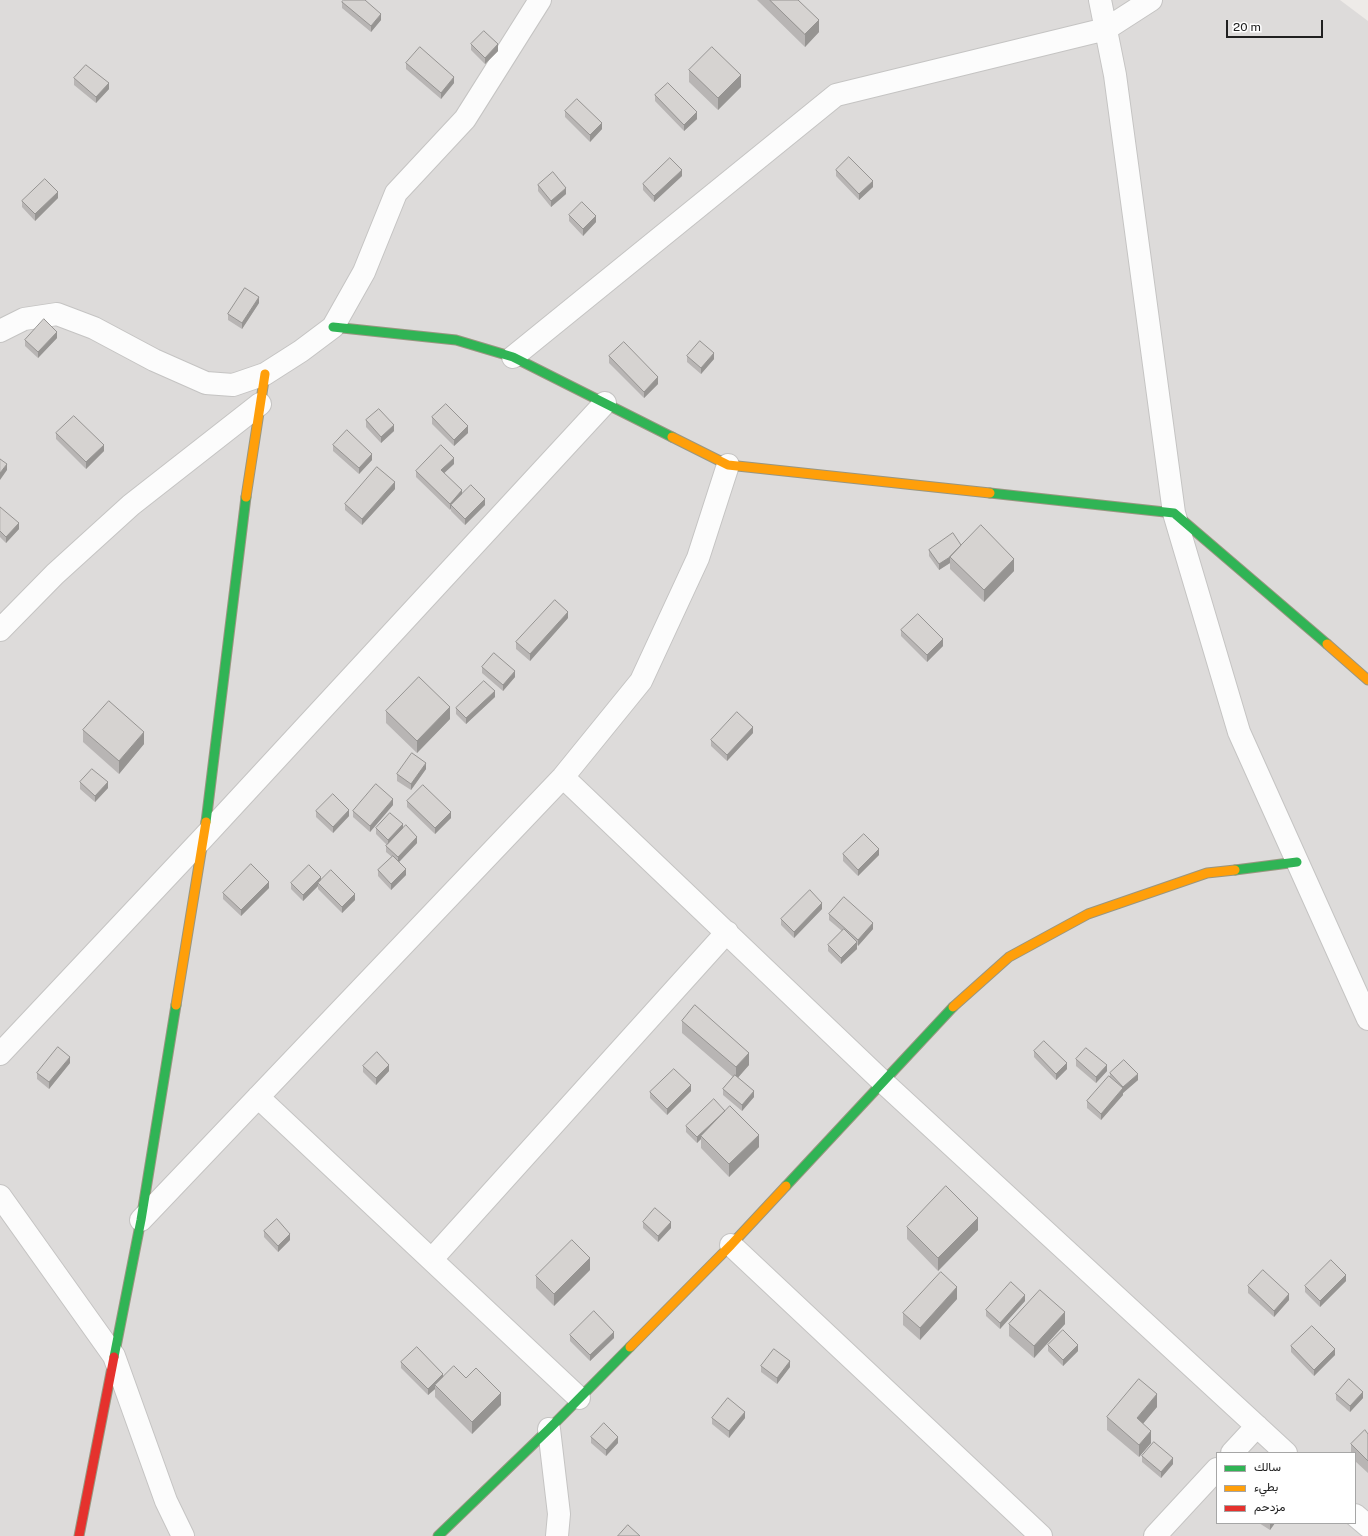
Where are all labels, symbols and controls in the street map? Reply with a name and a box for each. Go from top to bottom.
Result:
scale bar [1228,12,1325,38]
text: 20 m [1233,20,1261,34]
legend [1216,1452,1356,1524]
text: سالك [1254,1460,1281,1474]
text: بطيء [1254,1480,1278,1494]
text: مزدحم [1254,1500,1285,1514]

